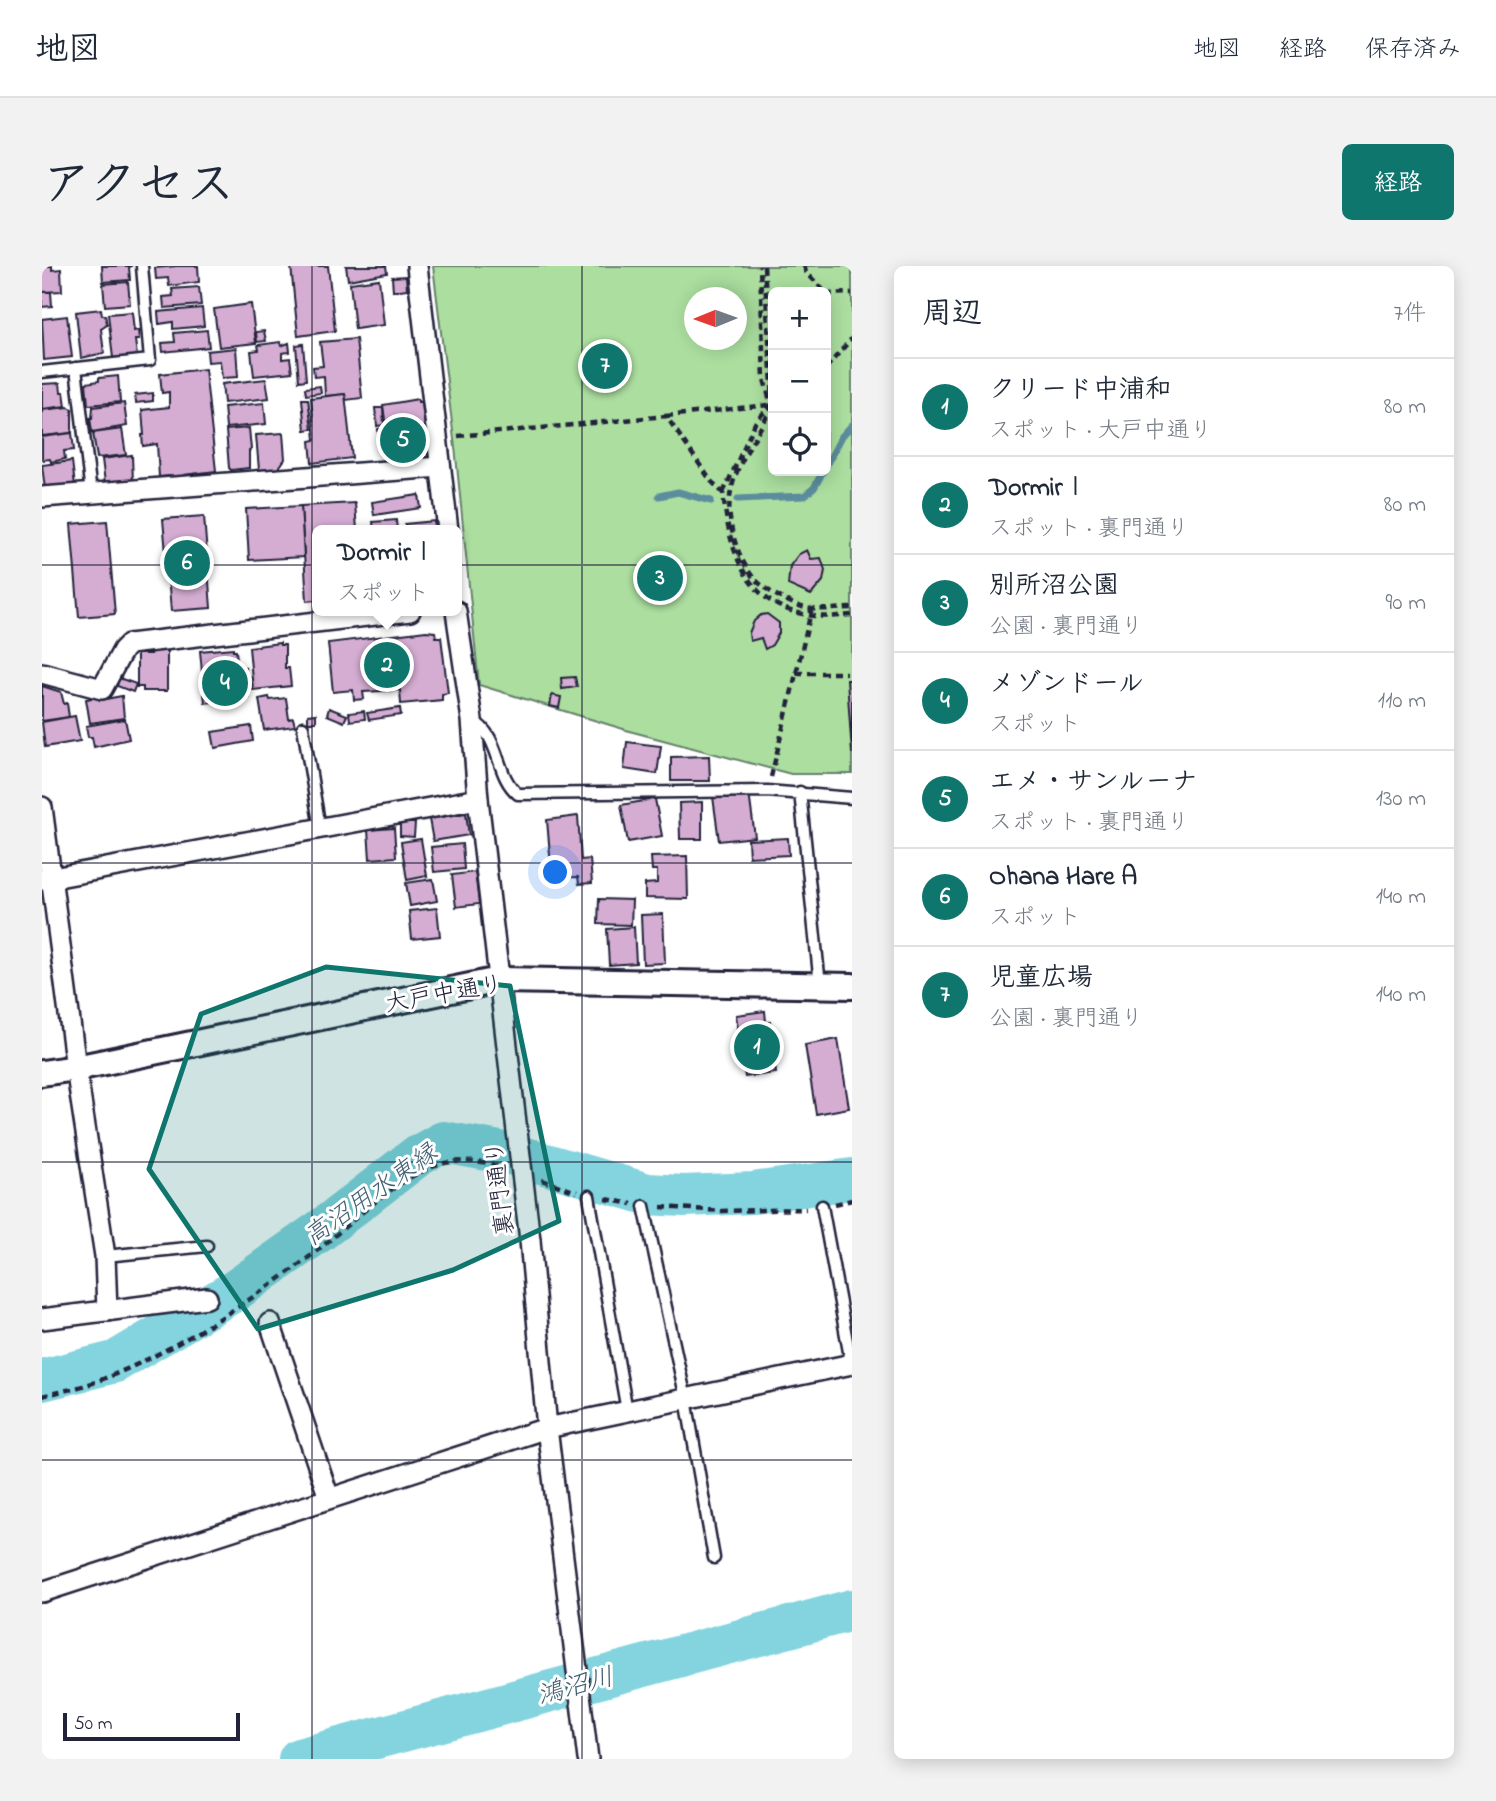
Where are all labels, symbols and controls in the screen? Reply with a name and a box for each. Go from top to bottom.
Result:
text: 地図 [35,27,101,75]
text: 地図 [1193,33,1241,68]
text: 経路 [1279,33,1327,68]
text: 保存済み [1365,33,1461,68]
button: 経路 [1342,144,1454,220]
text: アクセス [42,151,235,223]
north arrow [684,287,747,350]
map controls [768,287,831,476]
button: + [768,287,831,350]
text: 周辺 [922,293,982,337]
text: 7件 [1394,298,1426,331]
pin: 7 [582,340,628,392]
button: − [768,350,831,413]
text: クリード中浦和 [989,372,1171,410]
text: 1 [941,391,949,424]
text: 80 m [1384,391,1426,424]
button: locate [768,413,831,476]
pin: 5 [380,414,426,466]
text: スポット · 大戸中通り [989,415,1212,448]
text: DormirⅠ [989,470,1089,508]
text: 2 [939,489,951,522]
text: 80 m [1384,489,1426,522]
text: スポット · 裏門通り [989,513,1189,546]
popup [312,525,462,616]
text: DormirⅠ [337,535,437,573]
pin: 6 [164,537,210,589]
pin: 3 [637,552,683,604]
text: 別所沼公園 [989,568,1119,606]
text: スポット [337,578,429,611]
text: 3 [940,587,950,620]
text: 90 m [1386,587,1426,620]
text: 公園 · 裏門通り [989,611,1143,644]
pin: 2 [364,639,410,691]
pin: 4 [202,657,248,709]
text: メゾンドール [989,666,1144,704]
text: 4 [940,685,950,718]
text: 110 m [1378,685,1426,718]
text: スポット [989,709,1081,742]
text: エメ・サンルーナ [989,764,1198,802]
text: 5 [938,783,952,816]
text: 130 m [1376,783,1426,816]
text: スポット · 裏門通り [989,807,1189,840]
your location [538,855,572,889]
text: Ohana Hare A [989,859,1137,897]
text: 6 [940,881,950,914]
text: 140 m [1376,881,1426,914]
text: スポット [989,902,1081,935]
text: 児童広場 [989,960,1093,998]
street label: 大戸中通り [382,968,507,1023]
text: 7 [940,979,950,1012]
text: 140 m [1376,979,1426,1012]
text: 公園 · 裏門通り [989,1003,1143,1036]
pin: 1 [734,1021,780,1073]
water label: 高沼用水東縁 [297,1135,448,1257]
street label: 裏門通り [478,1138,525,1237]
water label: 鴻沼川 [533,1659,618,1716]
scale bar [63,1710,240,1742]
text: 50 m [74,1711,113,1738]

